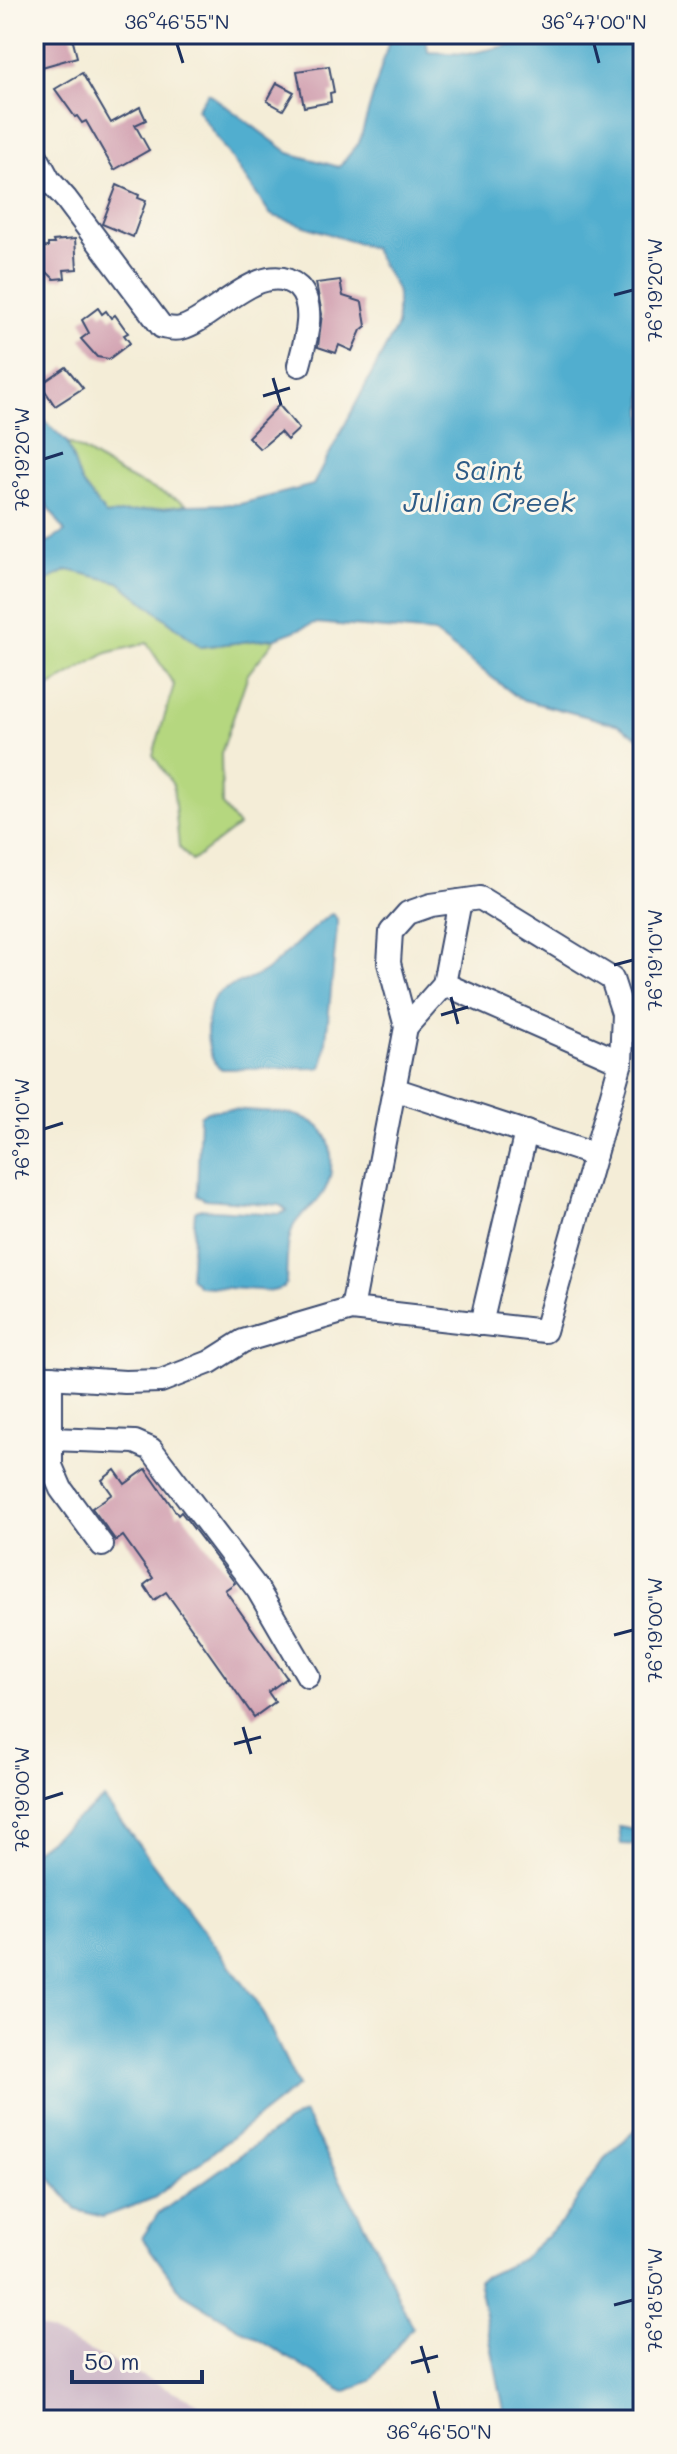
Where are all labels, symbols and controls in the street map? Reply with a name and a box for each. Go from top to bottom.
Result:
text: 36°46'55"N [125,8,229,34]
text: 36°47'00"N [541,8,647,34]
text: 76°19'20"W [641,238,667,342]
text: 76°19'20"W [8,407,34,511]
water label: Saint Julian Creek [403,451,576,519]
text: 76°19'10"W [641,909,667,1011]
text: 76°19'10"W [8,1078,34,1180]
text: 76°19'00"W [641,1577,667,1683]
text: 76°19'00"W [8,1746,34,1852]
text: 76°18'50"W [641,2248,667,2352]
scale bar [72,2334,202,2384]
text: 50 m [84,2345,140,2376]
text: 36°46'50"N [386,2418,492,2444]

